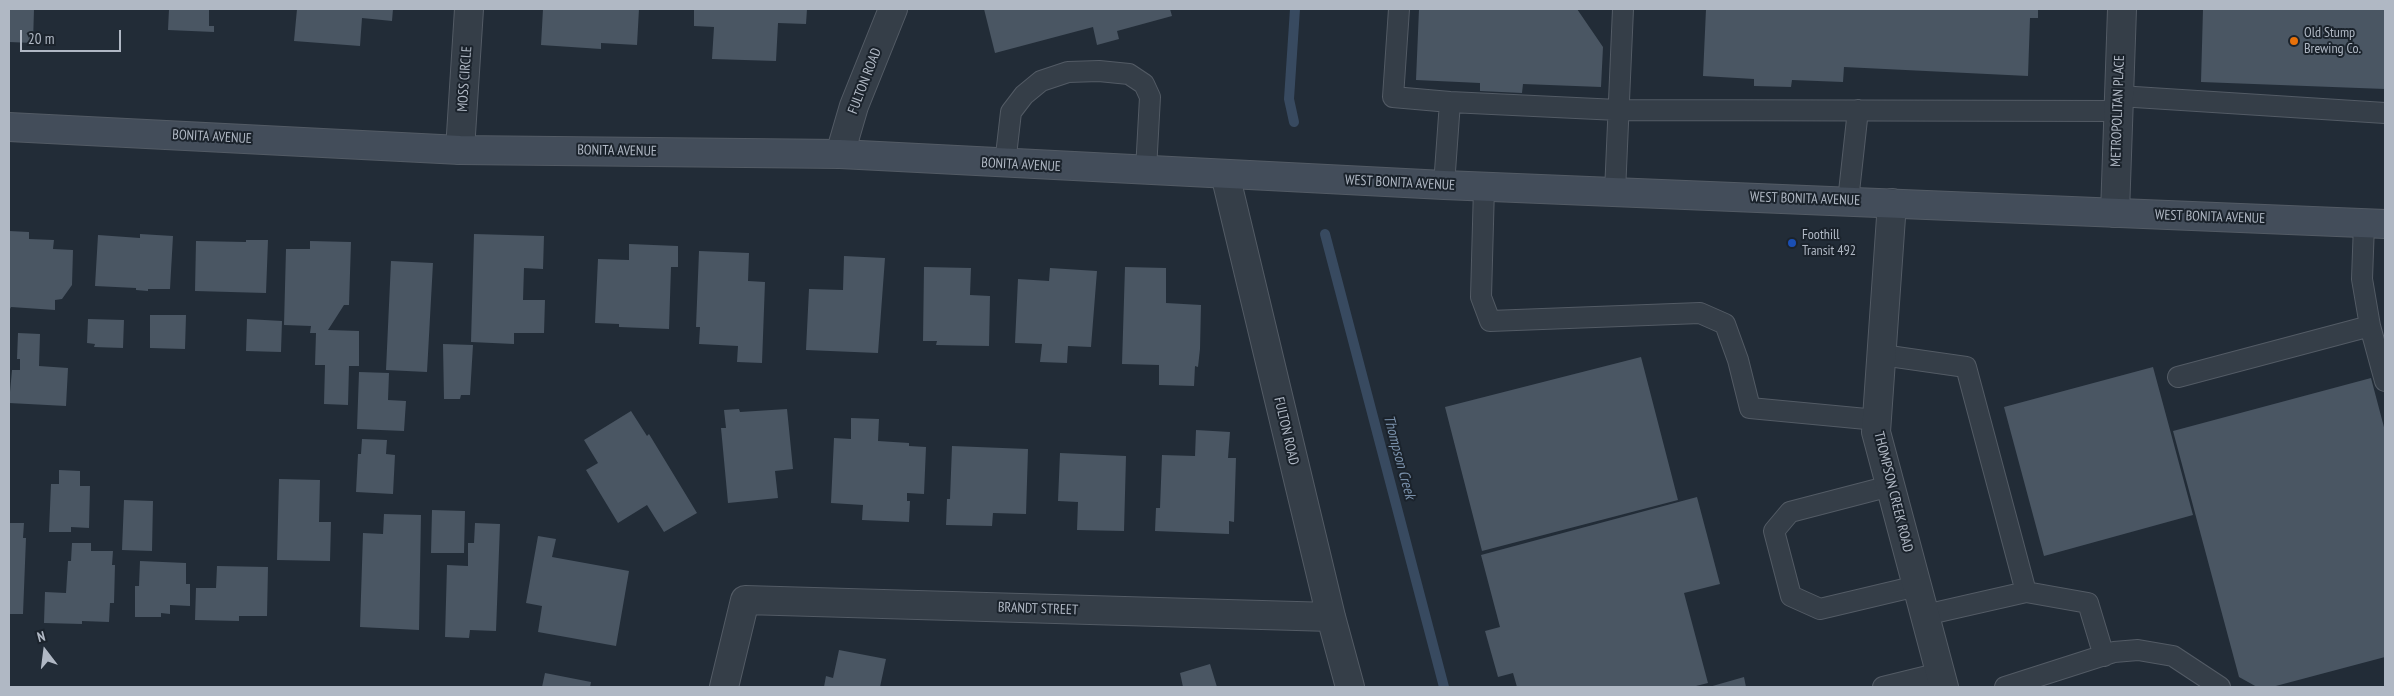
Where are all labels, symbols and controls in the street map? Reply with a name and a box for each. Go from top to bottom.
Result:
scale bar [22,20,124,52]
place label: Old Stump Brewing Co. [2304,25,2361,58]
text: 20 m [28,29,54,48]
marker: Old Stump Brewing Co. [2288,35,2300,47]
street label: MOSS CIRCLE [454,46,476,112]
street label: FULTON ROAD [845,46,885,116]
street label: METROPOLITAN PLACE [2108,55,2128,167]
street label: BONITA AVENUE [172,127,252,147]
street label: BONITA AVENUE [577,142,657,160]
street label: BONITA AVENUE [981,155,1061,175]
street label: WEST BONITA AVENUE [1345,172,1455,194]
street label: WEST BONITA AVENUE [1750,189,1860,209]
street label: WEST BONITA AVENUE [2155,207,2265,227]
place label: Foothill Transit 492 [1802,227,1856,260]
marker: Foothill Transit 492 [1786,237,1798,249]
street label: FULTON ROAD [1270,395,1302,467]
water label: Thompson Creek [1379,413,1419,501]
street label: THOMPSON CREEK ROAD [1870,430,1916,554]
street label: BRANDT STREET [998,599,1078,619]
north arrow [20,626,70,676]
text: N [35,627,47,646]

